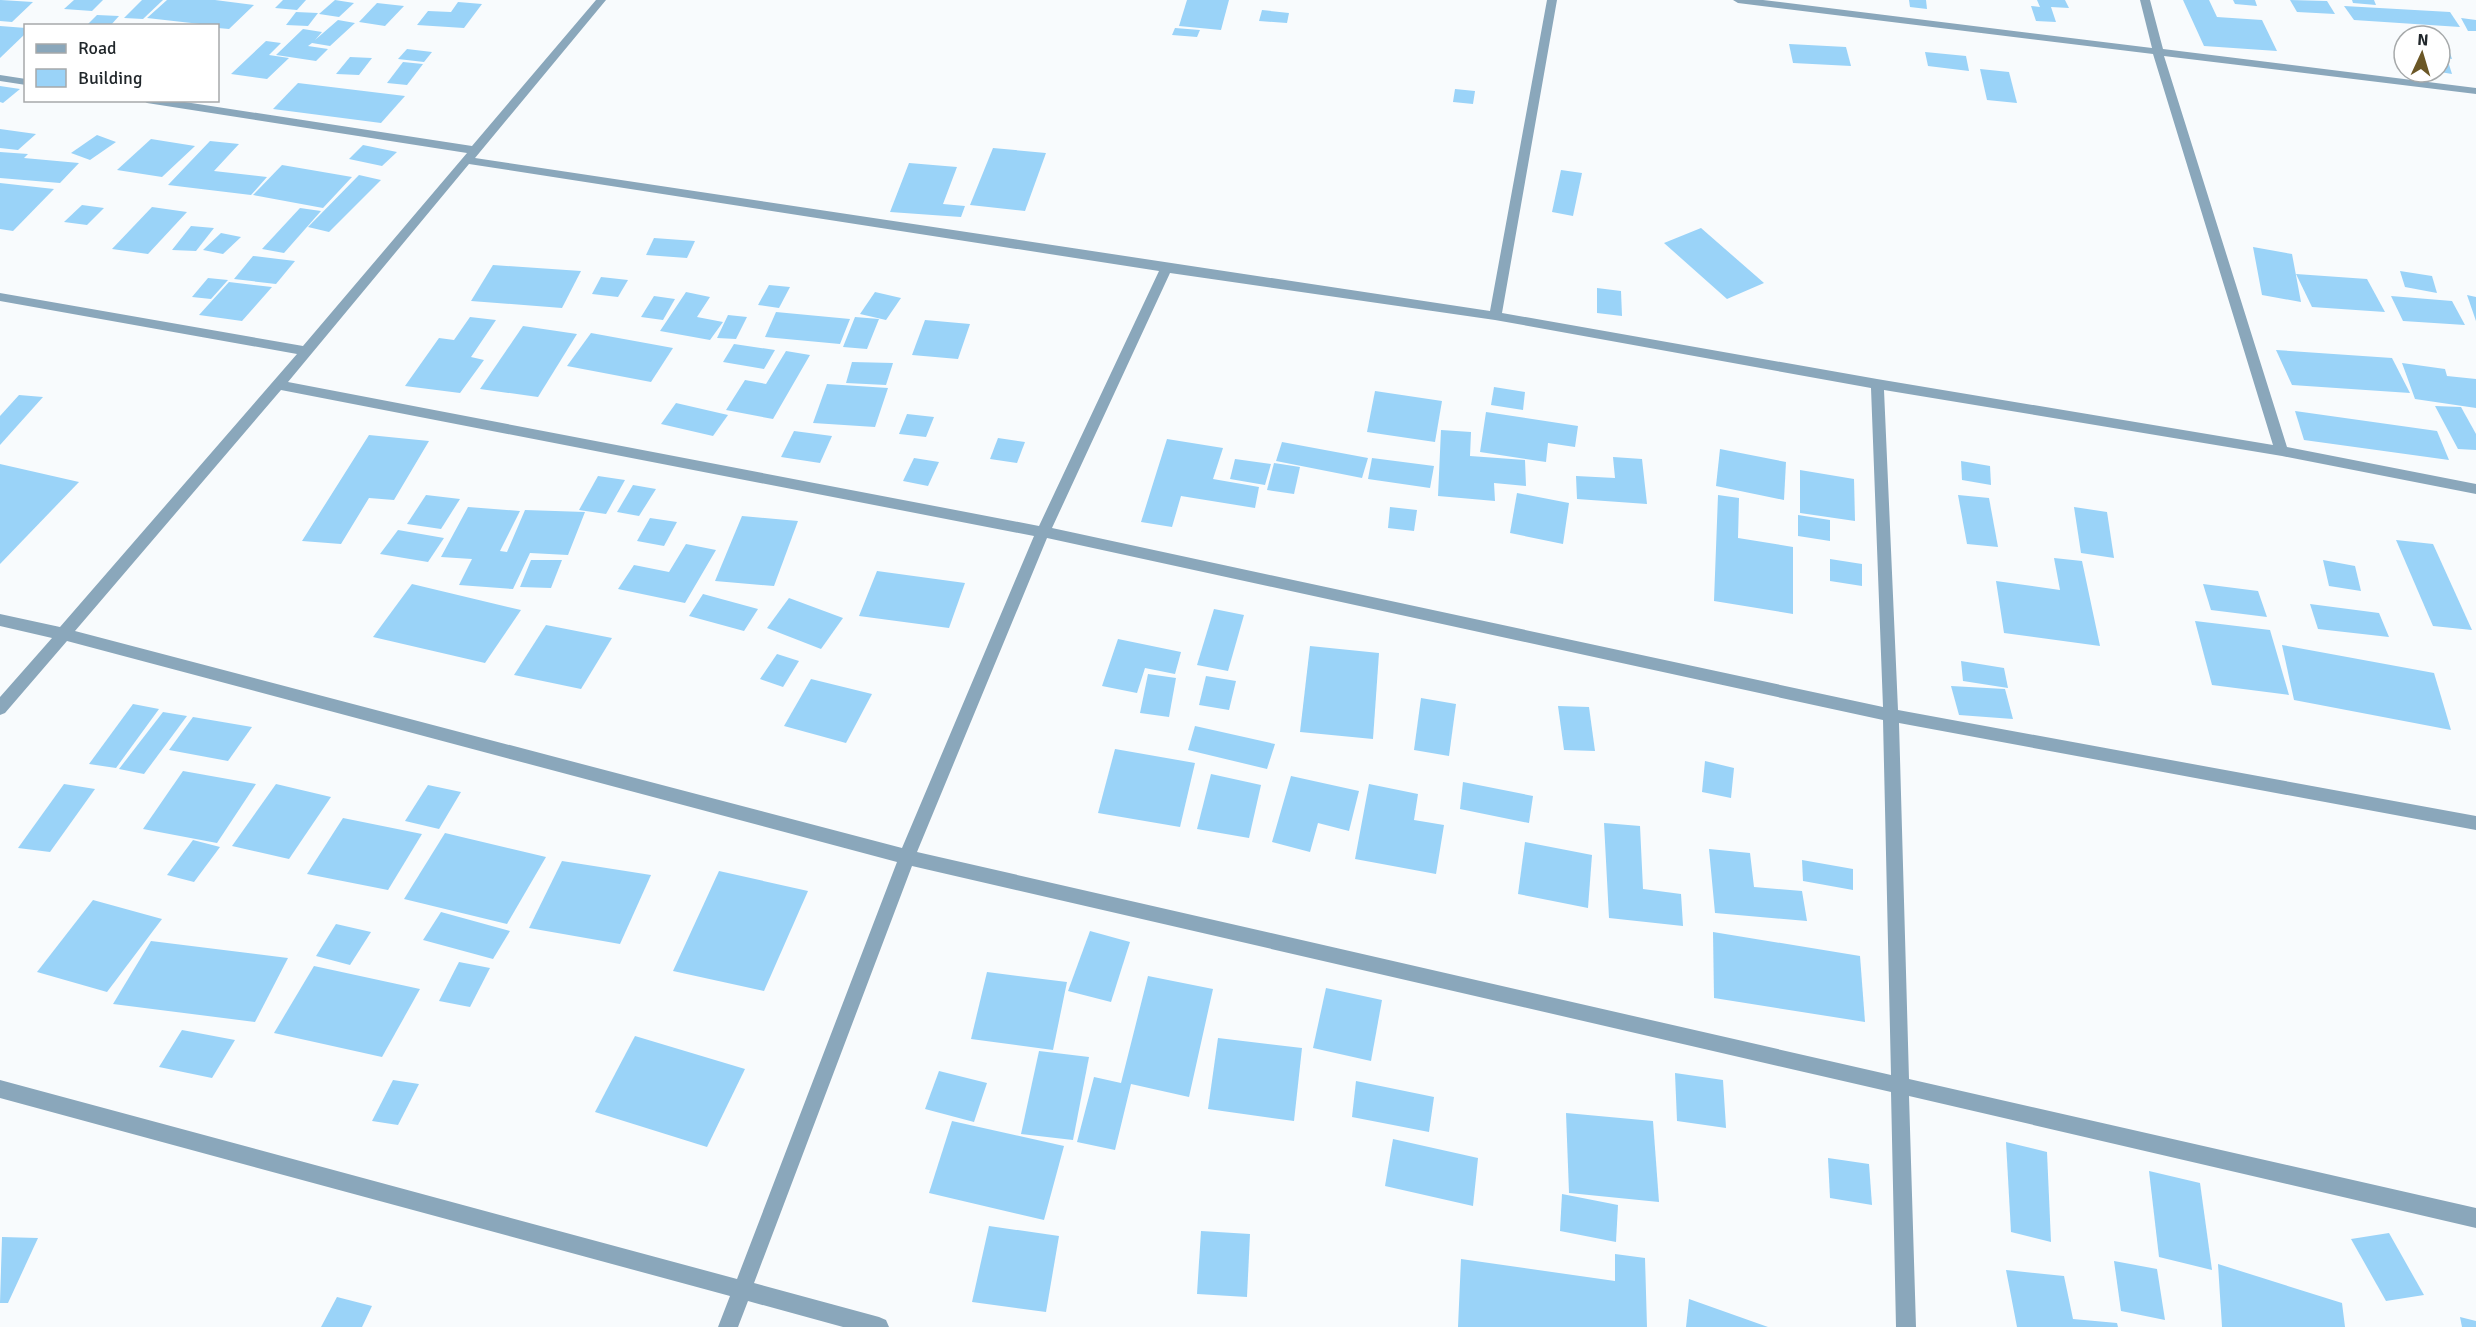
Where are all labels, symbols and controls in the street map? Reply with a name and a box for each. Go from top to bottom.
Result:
legend [24,24,219,102]
north arrow [2392,24,2452,84]
text: N [2417,30,2429,50]
text: Road [78,37,117,59]
text: Building [78,67,142,89]

